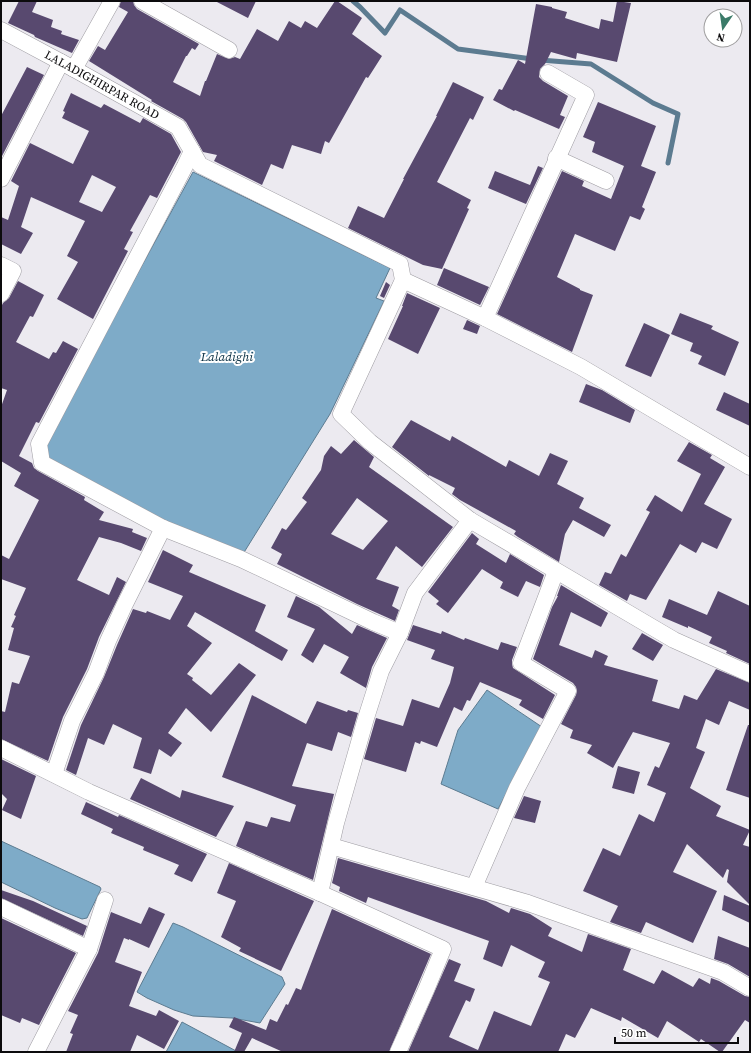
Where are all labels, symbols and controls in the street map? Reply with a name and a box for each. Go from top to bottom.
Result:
north arrow [703,8,743,48]
text: N [715,29,726,45]
street label: LALADIGHIRPAR ROAD [42,47,162,123]
water label: Laladighi [200,348,253,365]
scale bar [615,1019,738,1045]
text: 50 m [621,1025,647,1041]

